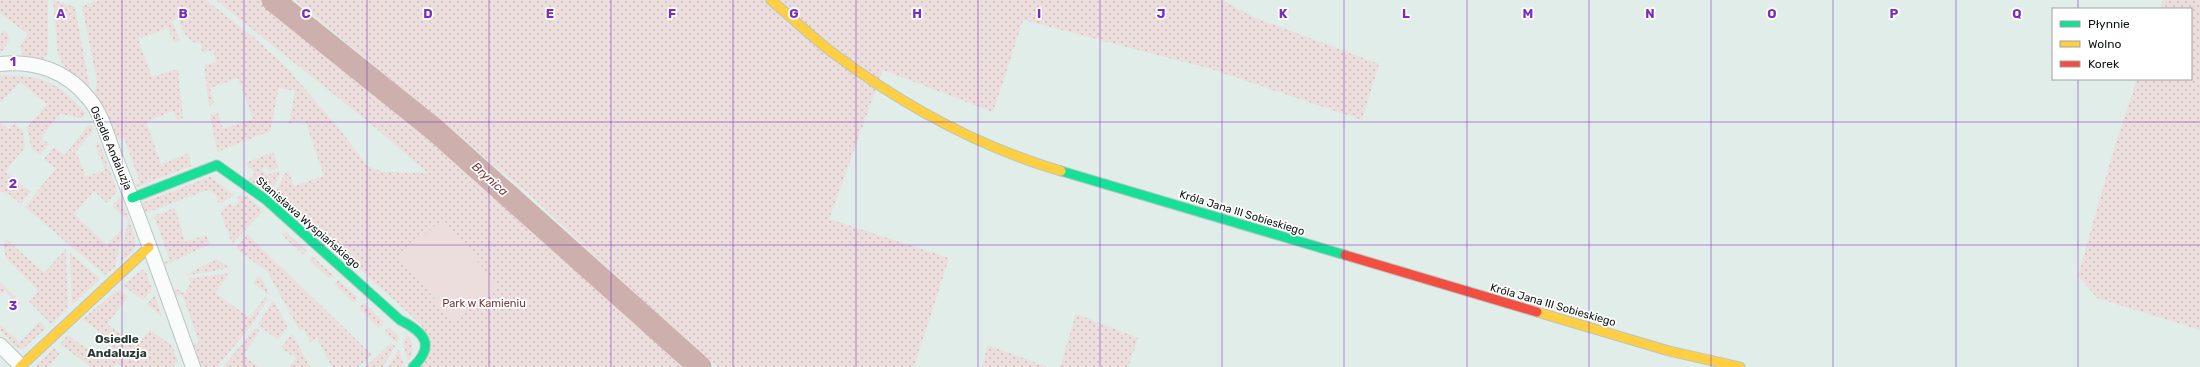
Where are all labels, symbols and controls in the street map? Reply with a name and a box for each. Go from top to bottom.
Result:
text: A [56,6,66,21]
text: B [178,6,188,21]
text: C [301,6,311,21]
text: D [423,6,433,21]
text: E [546,6,554,21]
text: F [668,6,676,21]
text: G [789,6,799,21]
text: H [912,6,922,21]
text: I [1037,6,1041,21]
text: J [1157,6,1165,21]
text: K [1279,6,1288,21]
text: L [1402,6,1410,21]
text: M [1523,6,1533,21]
text: N [1645,6,1655,21]
text: O [1767,6,1777,21]
text: P [1890,6,1899,21]
text: Q [2012,6,2022,21]
legend [2052,8,2192,80]
text: Płynnie [2088,17,2130,31]
text: Wolno [2088,37,2121,51]
text: 1 [10,54,16,69]
text: Korek [2088,57,2120,71]
street label: Osiedle Andaluzja [87,104,135,192]
water label: Brynica [469,159,511,199]
street label: Stanisława Wyspiańskiego [253,174,363,272]
text: 2 [9,176,17,191]
street label: Króla Jana III Sobieskiego [1178,188,1306,238]
street label: Króla Jana III Sobieskiego [1489,281,1617,329]
park label: Park w Kamieniu [442,297,526,310]
text: 3 [9,298,18,313]
district label: Osiedle Andaluzja [87,332,147,360]

